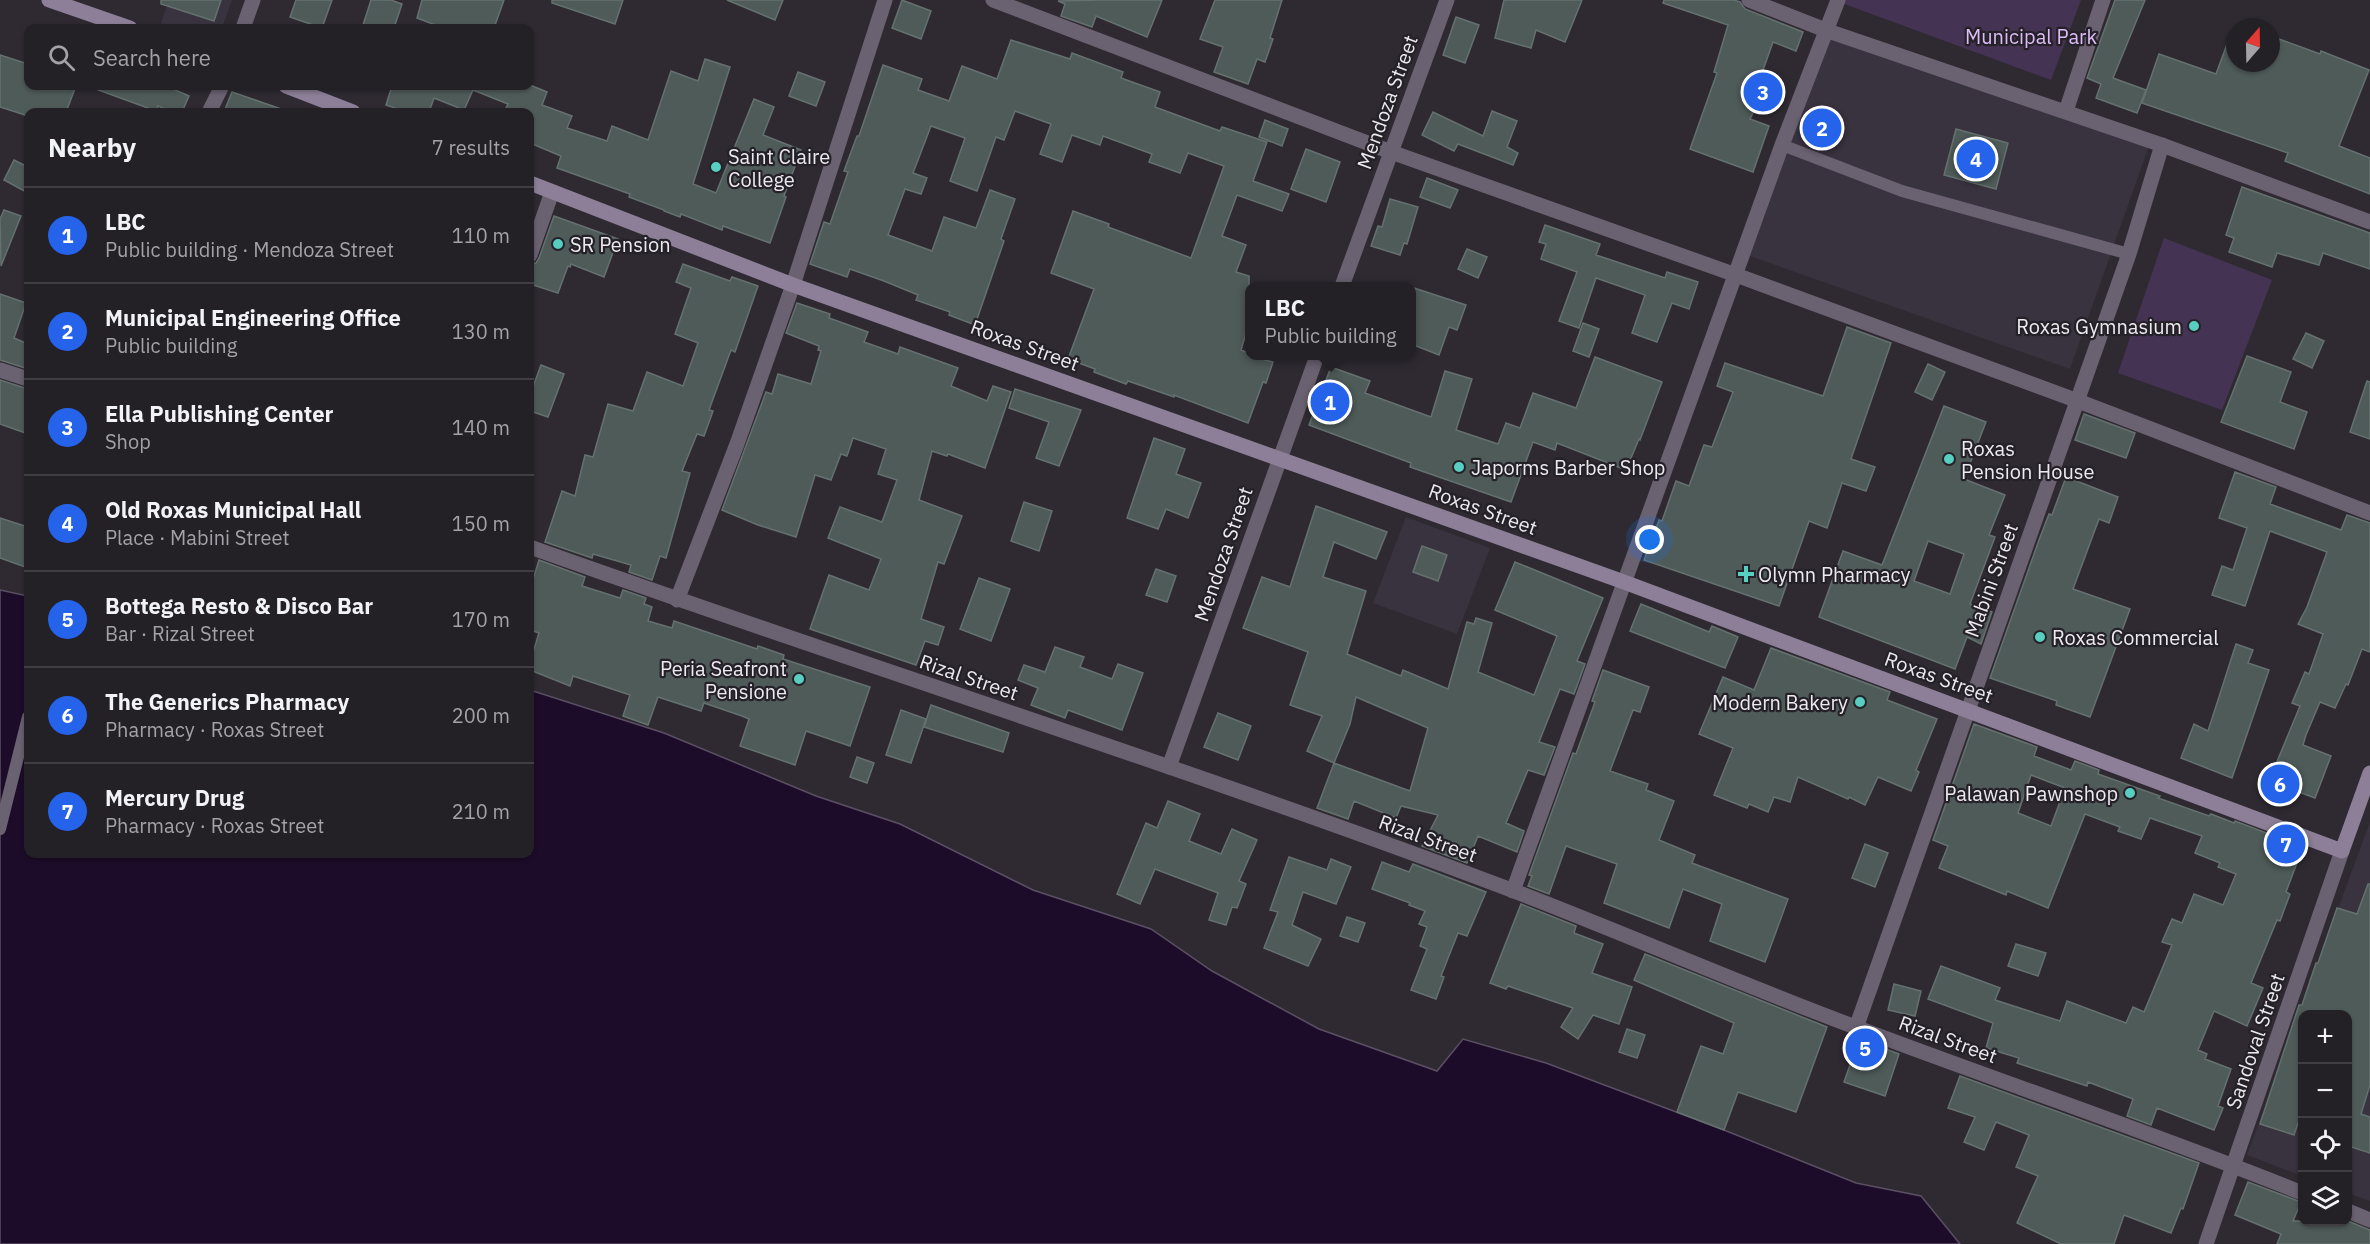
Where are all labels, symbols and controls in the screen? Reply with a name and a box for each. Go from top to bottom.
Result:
north arrow [2226,18,2280,72]
park label: Municipal Park [1965,23,2097,50]
search box [24,24,534,90]
street label: Mendoza Street [1350,31,1424,173]
icon: search [45,41,78,74]
text: Search here [93,43,211,72]
pin: 3 [1744,70,1782,115]
pin: 2 [1802,106,1842,150]
text: Nearby [48,130,136,164]
text: 7 results [432,134,510,161]
pin: 4 [1956,136,1996,182]
place label: Saint Claire College [728,143,830,193]
marker: Saint Claire College [709,160,723,174]
text: LBC [105,207,146,236]
text: 1 [62,222,74,249]
text: 110 m [452,222,510,249]
place label: SR Pension [570,231,671,258]
text: Public building · Mendoza Street [105,236,394,263]
marker: SR Pension [551,237,565,251]
popup [1245,282,1416,360]
text: LBC [1264,293,1305,322]
text: Municipal Engineering Office [105,303,401,332]
street label: Roxas Street [967,313,1083,377]
place label: Roxas Gymnasium [2016,313,2182,340]
text: 2 [62,318,74,345]
text: 130 m [452,318,510,345]
marker: Roxas Gymnasium [2187,319,2201,333]
text: Public building [1264,322,1397,349]
text: Public building [105,332,237,359]
pin: 1 [1310,380,1350,424]
text: Ella Publishing Center [105,399,333,428]
text: 3 [62,414,74,441]
text: 140 m [452,414,510,441]
text: Shop [105,428,151,455]
place label: Roxas Pension House [1961,435,2095,485]
marker: Roxas Pension House [1942,452,1956,466]
place label: Japorms Barber Shop [1471,454,1665,481]
marker: Japorms Barber Shop [1452,460,1466,474]
street label: Roxas Street [1425,477,1541,541]
street label: Mendoza Street [1187,483,1259,625]
text: Old Roxas Municipal Hall [105,495,361,524]
text: 4 [62,510,74,537]
text: 150 m [452,510,510,537]
street label: Mabini Street [1958,519,2024,641]
text: Place · Mabini Street [105,524,290,551]
your location [1635,525,1664,554]
place label: Olymn Pharmacy [1758,561,1911,588]
marker: Olymn Pharmacy [1739,567,1753,581]
text: Bottega Resto & Disco Bar [105,591,373,620]
text: 5 [62,606,74,633]
text: 170 m [452,606,510,633]
text: Bar · Rizal Street [105,620,255,647]
place label: Roxas Commercial [2052,624,2219,651]
marker: Roxas Commercial [2033,630,2047,644]
street label: Roxas Street [1881,645,1997,709]
street label: Rizal Street [916,648,1022,706]
place label: Peria Seafront Pensione [660,655,787,705]
marker: Peria Seafront Pensione [792,672,806,686]
text: The Generics Pharmacy [105,687,349,716]
place label: Modern Bakery [1712,689,1848,716]
marker: Modern Bakery [1853,695,1867,709]
text: 6 [62,702,74,729]
text: 200 m [452,702,510,729]
text: Pharmacy · Roxas Street [105,716,324,743]
pin: 6 [2260,762,2300,806]
place label: Palawan Pawnshop [1944,780,2118,807]
text: Mercury Drug [105,783,244,812]
marker: Palawan Pawnshop [2123,786,2137,800]
text: 7 [62,798,74,825]
text: 210 m [452,798,510,825]
street label: Rizal Street [1375,808,1481,868]
text: Pharmacy · Roxas Street [105,812,324,839]
pin: 7 [2266,822,2306,866]
street label: Sandoval Street [2219,970,2291,1112]
street label: Rizal Street [1895,1009,2001,1069]
map controls [2298,1010,2352,1226]
button: + [2298,1010,2352,1064]
pin: 5 [1846,1026,1884,1070]
button: − [2298,1064,2352,1118]
button: locate [2298,1118,2352,1172]
button: layers [2298,1172,2352,1226]

